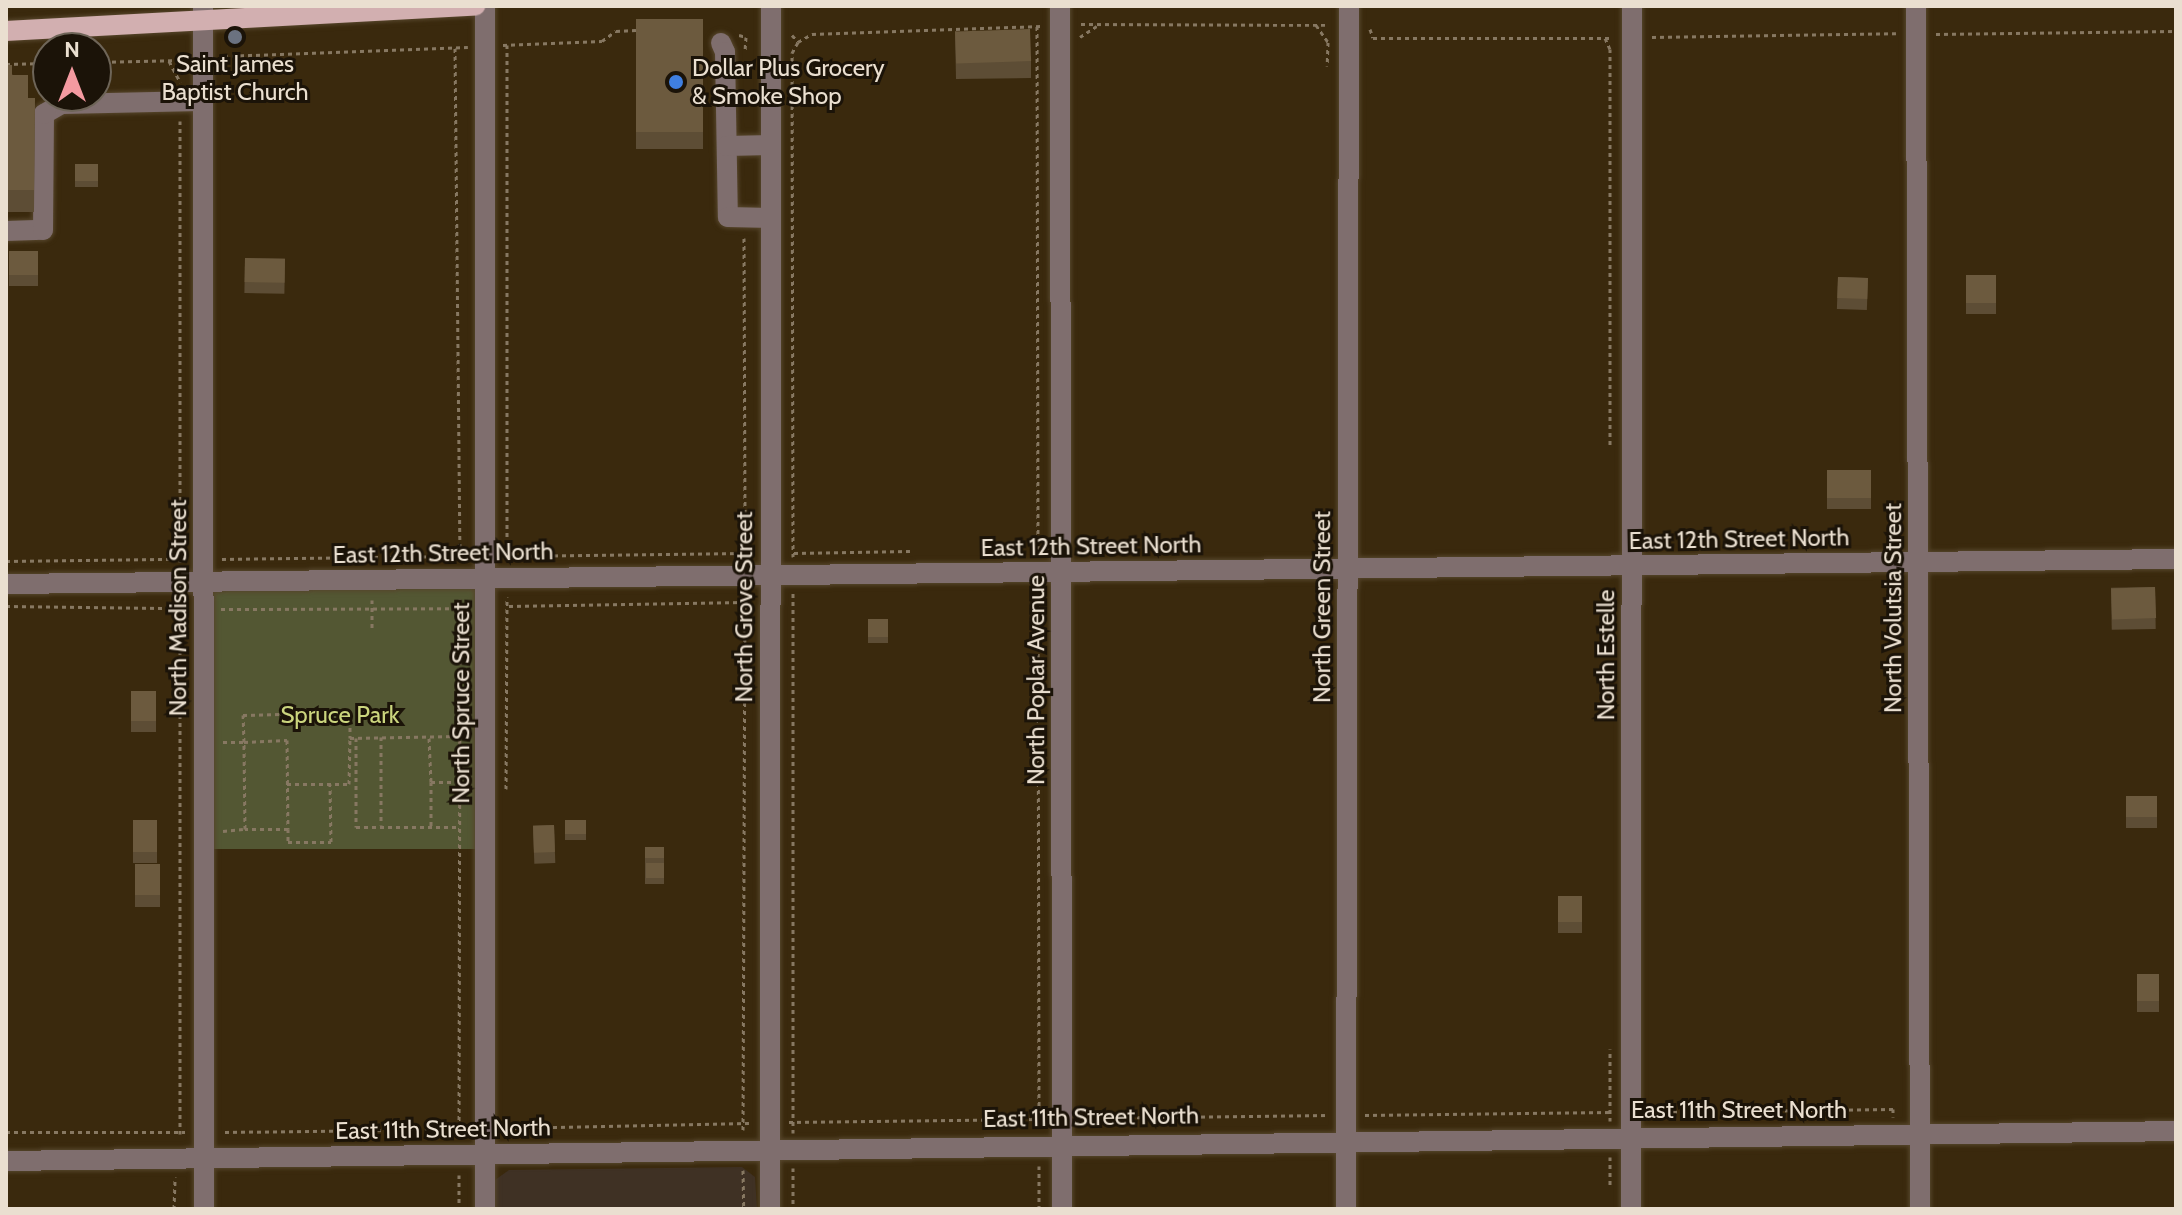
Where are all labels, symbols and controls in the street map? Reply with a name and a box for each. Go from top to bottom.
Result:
marker: Saint James Baptist Church [226,28,244,46]
north arrow [32,32,112,112]
text: N [64,36,80,63]
place label: Saint James Baptist Church [161,50,309,106]
place label: Dollar Plus Grocery & Smoke Shop [692,54,885,110]
marker: Dollar Plus Grocery & Smoke Shop [667,73,685,91]
street label: North Madison Street [164,500,192,716]
street label: North Volutsia Street [1879,503,1907,713]
street label: North Grove Street [730,511,758,703]
street label: North Green Street [1308,511,1336,703]
street label: East 12th Street North [1628,523,1850,555]
street label: East 12th Street North [980,530,1202,562]
street label: East 12th Street North [332,537,554,569]
street label: North Poplar Avenue [1022,575,1050,785]
street label: North Estelle [1592,590,1620,720]
street label: North Spruce Street [447,602,475,804]
park label: Spruce Park [280,701,400,729]
street label: East 11th Street North [1631,1096,1847,1124]
street label: East 11th Street North [983,1101,1199,1133]
street label: East 11th Street North [335,1113,551,1145]

